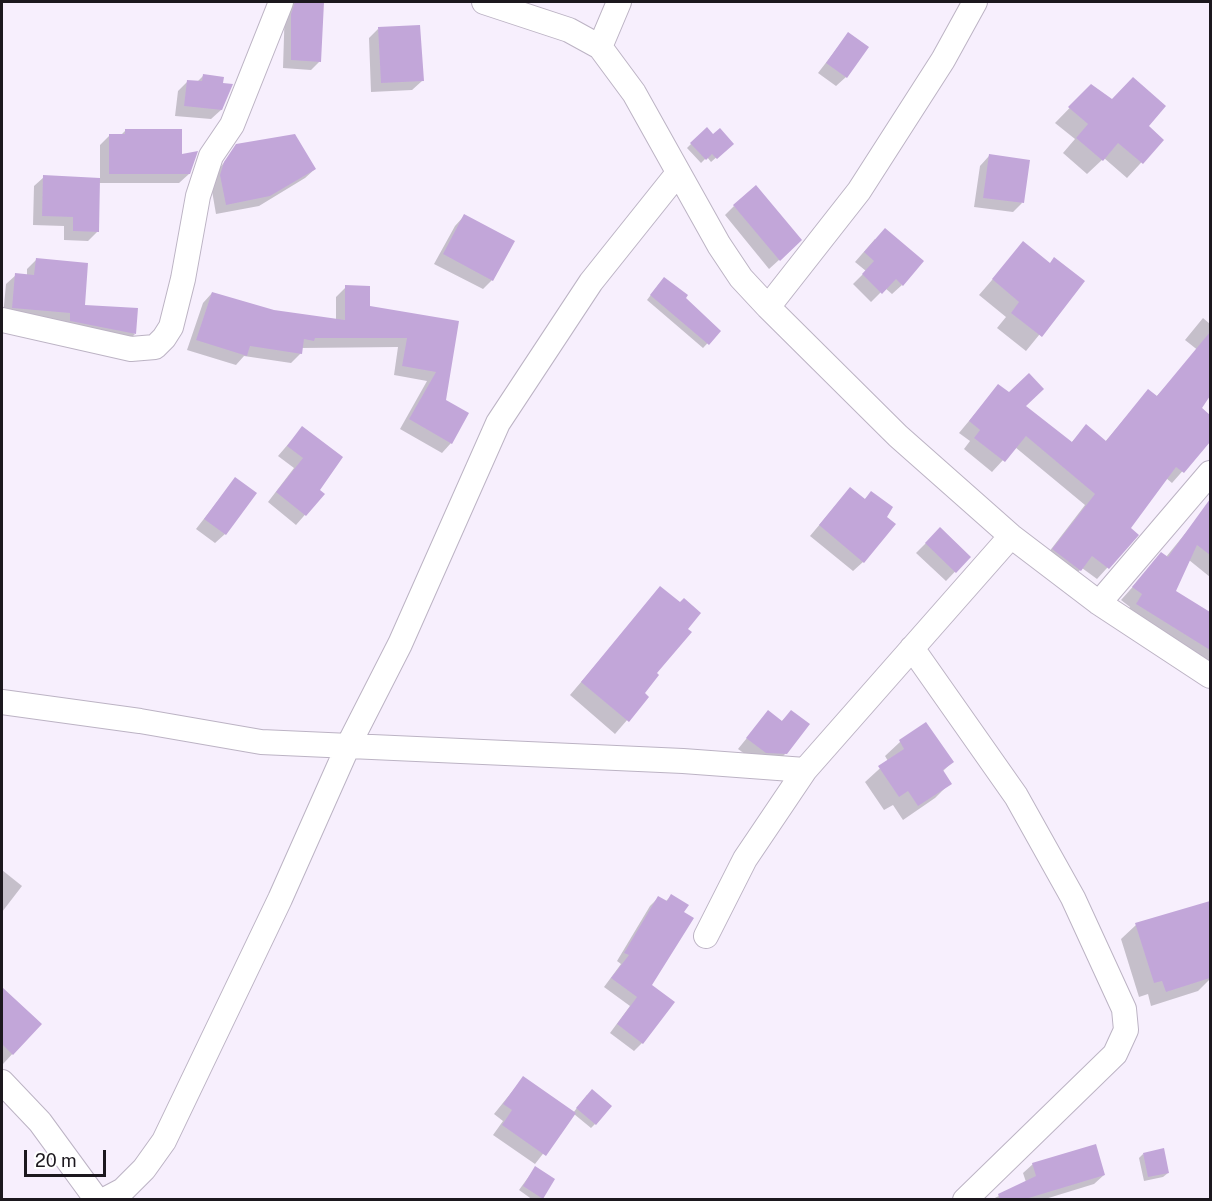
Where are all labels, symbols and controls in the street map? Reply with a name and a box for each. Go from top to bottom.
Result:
scale bar [27,1138,110,1176]
text: 20 m [35,1150,77,1171]

